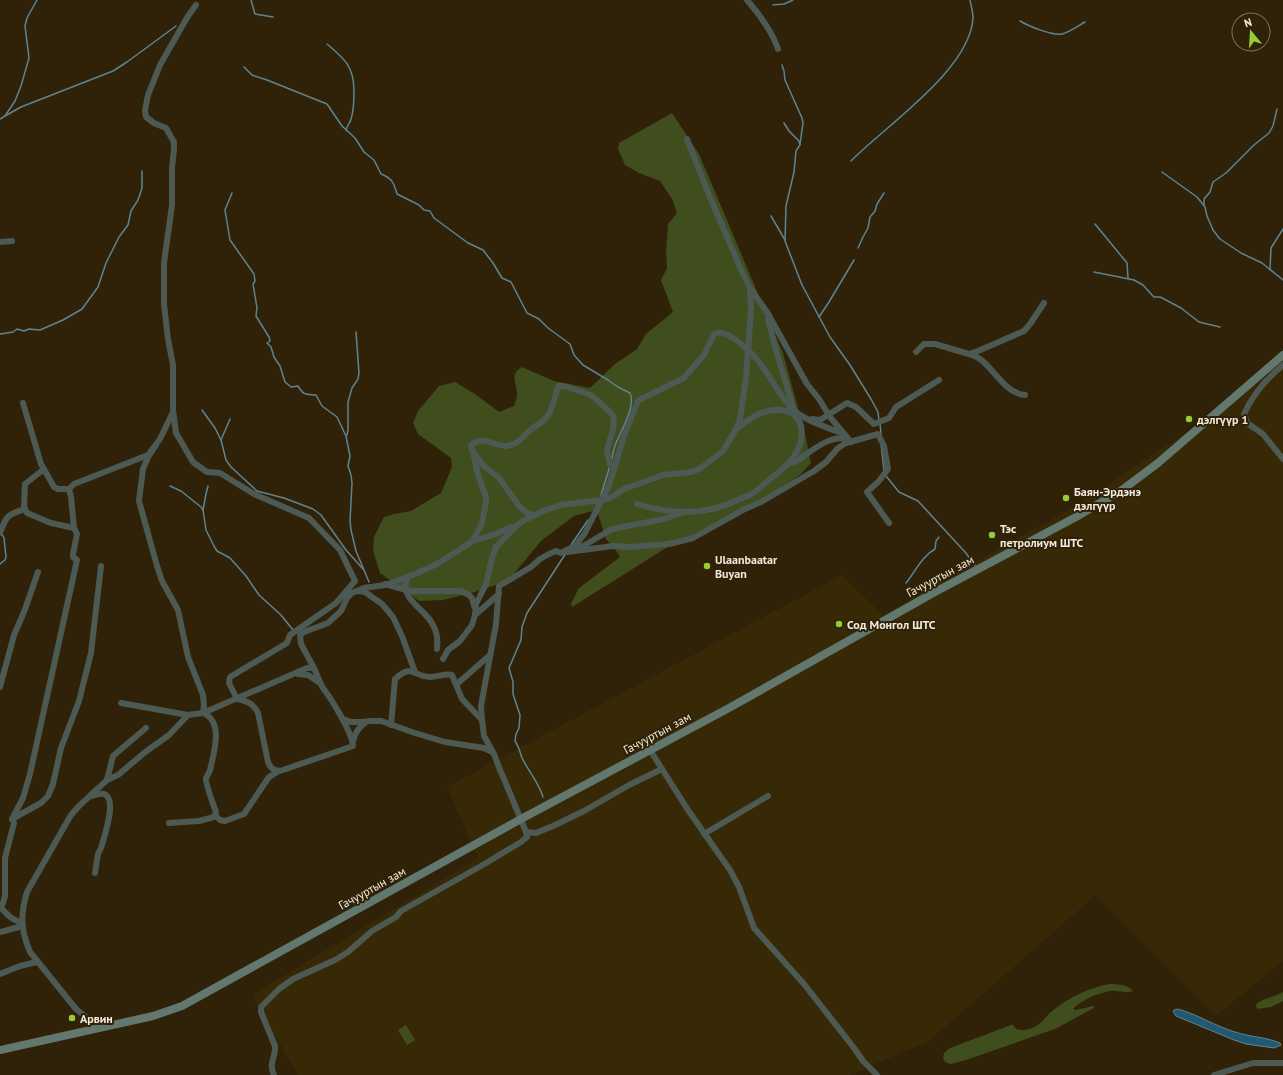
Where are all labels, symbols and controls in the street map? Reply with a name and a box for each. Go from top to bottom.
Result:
north arrow [1231,12,1271,52]
text: N [1242,15,1254,30]
place label: дэлгүүр 1 [1196,412,1248,427]
marker: дэлгүүр 1 [1184,414,1194,424]
place label: Баян-Эрдэнэ дэлгүүр [1073,484,1141,513]
marker: Баян-Эрдэнэ дэлгүүр [1061,493,1071,503]
place label: Тэс петролиум ШТС [1000,521,1084,550]
marker: Тэс петролиум ШТС [987,530,997,540]
place label: Ulaanbaatar Buyan [715,552,778,581]
street label: Гачууртын зам [903,552,977,600]
marker: Ulaanbaatar Buyan [702,561,712,571]
place label: Сод Монгол ШТС [847,617,936,632]
marker: Сод Монгол ШТС [834,619,844,629]
street label: Гачууртын зам [620,709,694,757]
street label: Гачууртын зам [336,863,408,913]
place label: Арвин [80,1011,113,1026]
marker: Арвин [67,1013,77,1023]

